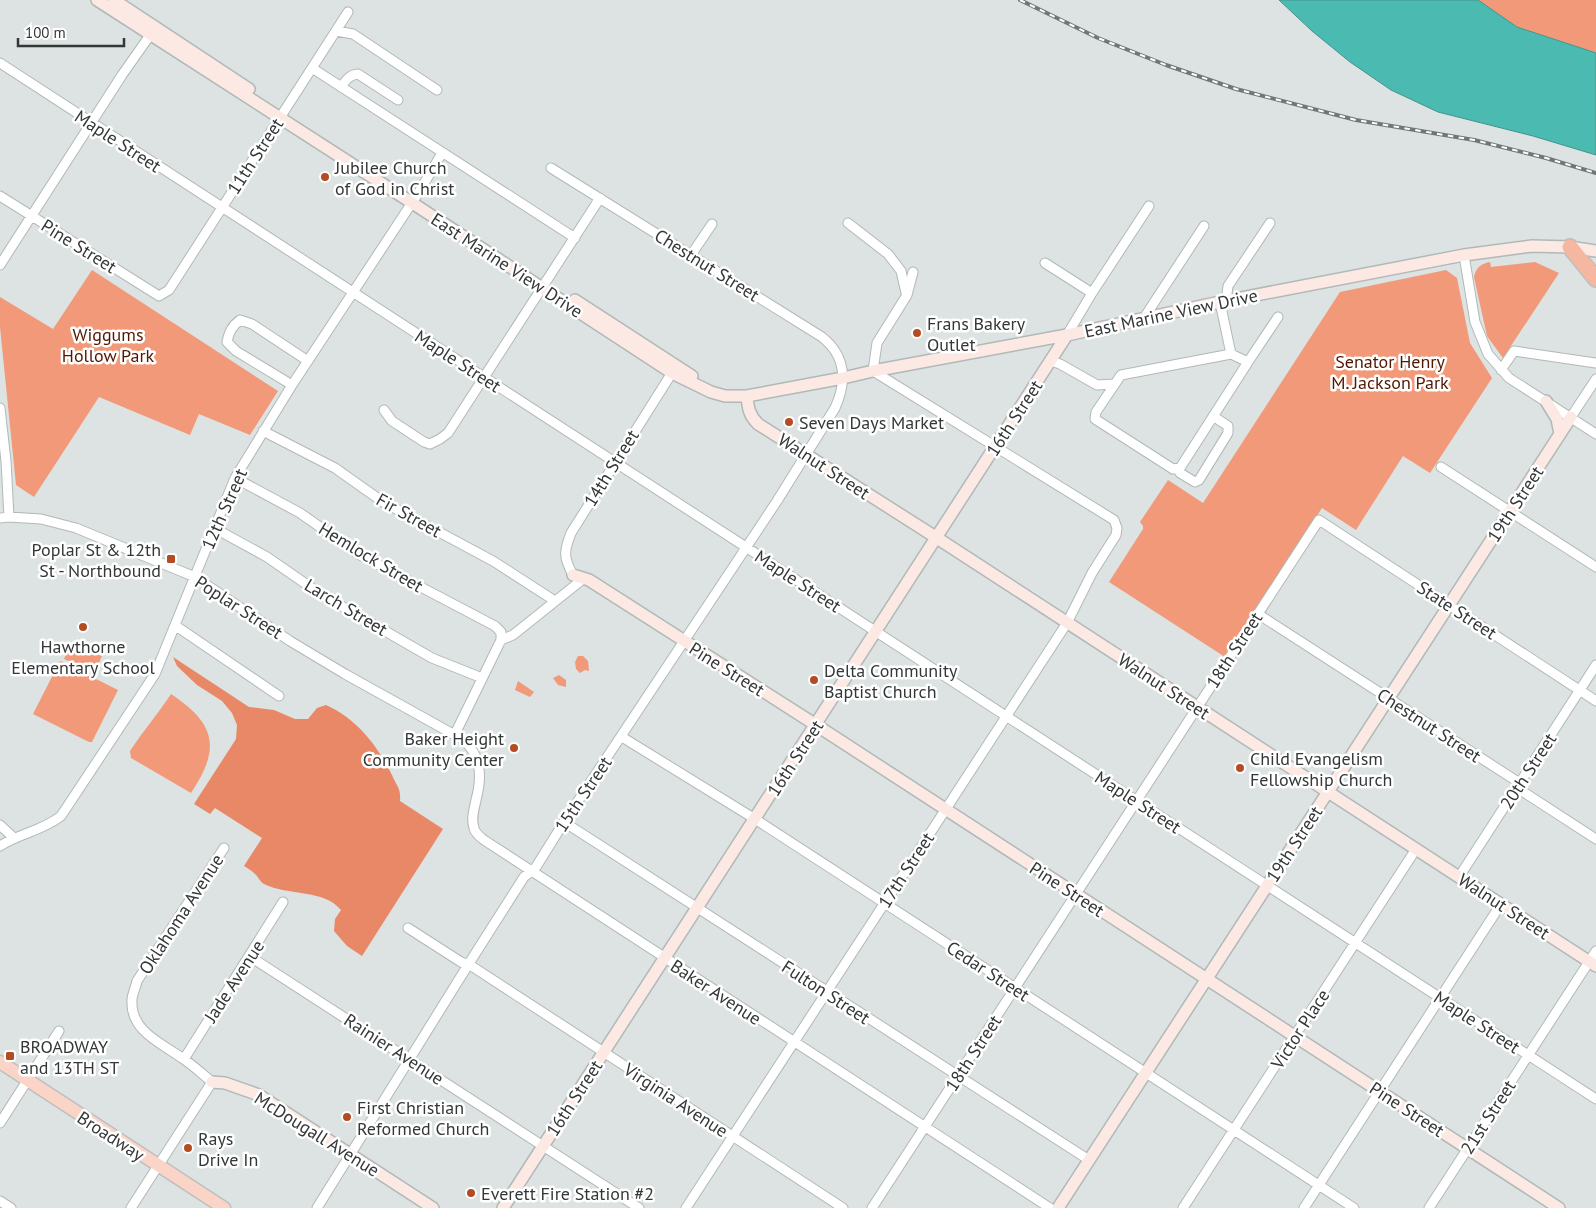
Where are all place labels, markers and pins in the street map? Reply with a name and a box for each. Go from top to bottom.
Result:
place label: Jubilee Church of God in Christ [334,156,454,200]
marker: Jubilee Church of God in Christ [319,171,331,183]
place label: Frans Bakery Outlet [927,312,1026,356]
marker: Frans Bakery Outlet [911,327,923,339]
place label: Seven Days Market [799,411,944,434]
marker: Seven Days Market [783,416,795,428]
place label: Poplar St & 12th St - Northbound [32,538,161,582]
marker: Poplar St & 12th St - Northbound [165,553,177,565]
marker: Hawthorne Elementary School [77,621,89,633]
place label: Hawthorne Elementary School [11,635,155,679]
place label: Delta Community Baptist Church [824,659,958,703]
marker: Delta Community Baptist Church [808,674,820,686]
place label: Baker Height Community Center [363,727,504,771]
marker: Baker Height Community Center [508,742,520,754]
place label: Child Evangelism Fellowship Church [1250,747,1392,791]
marker: Child Evangelism Fellowship Church [1234,762,1246,774]
place label: BROADWAY and 13TH ST [20,1035,119,1079]
marker: BROADWAY and 13TH ST [4,1050,16,1062]
place label: First Christian Reformed Church [357,1096,489,1140]
marker: First Christian Reformed Church [341,1111,353,1123]
place label: Rays Drive In [198,1127,258,1171]
marker: Rays Drive In [182,1142,194,1154]
place label: Everett Fire Station #2 [481,1182,654,1205]
marker: Everett Fire Station #2 [465,1187,477,1199]

